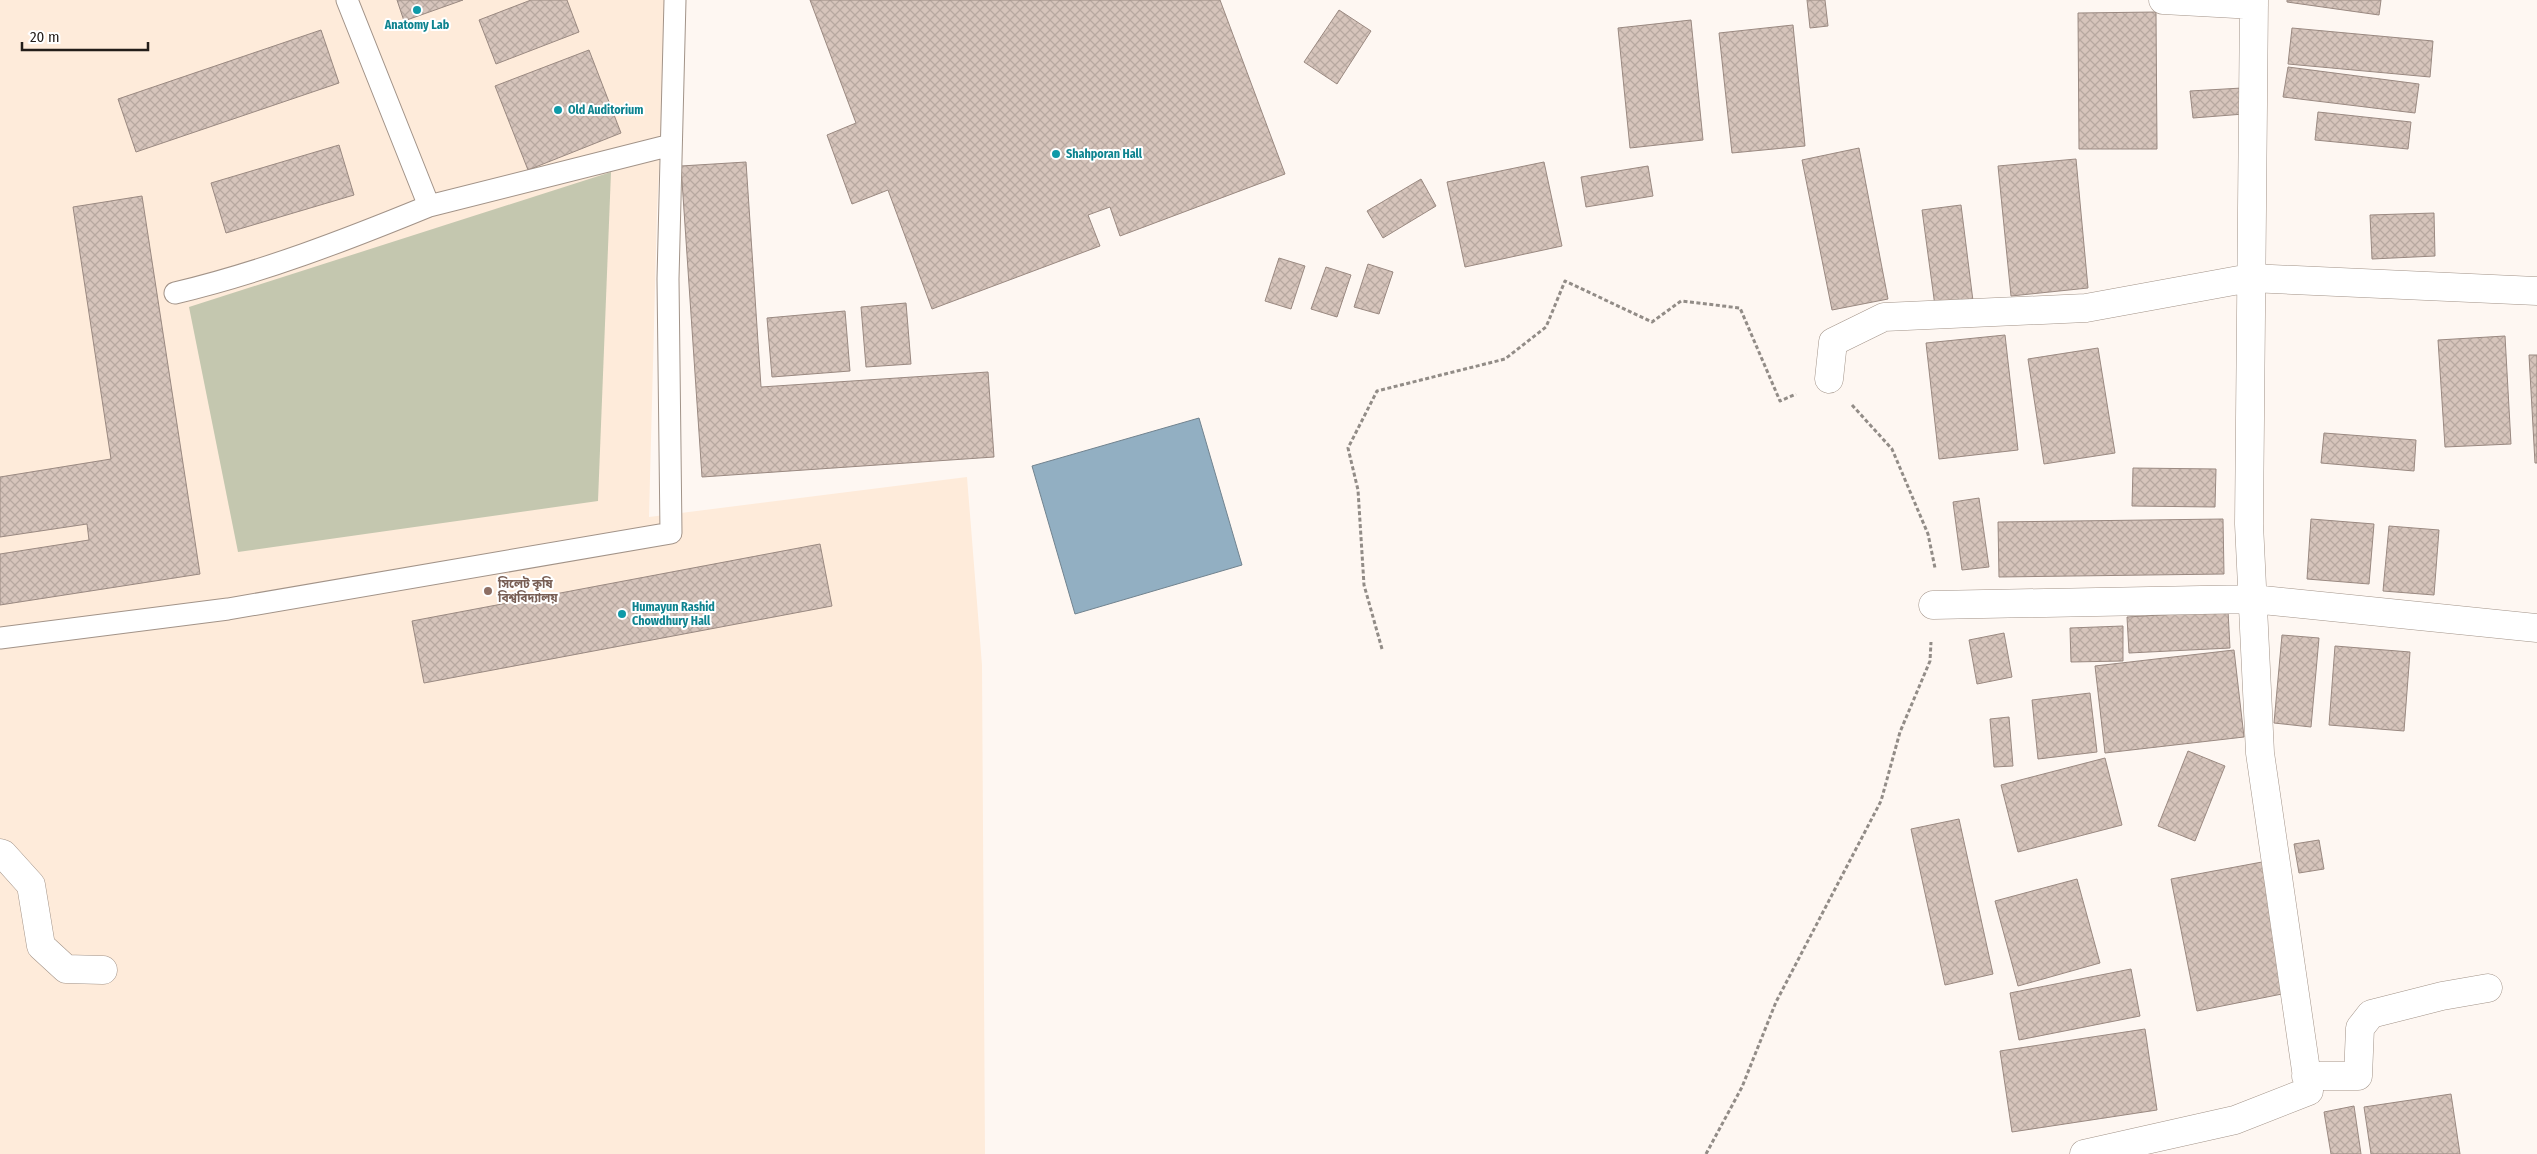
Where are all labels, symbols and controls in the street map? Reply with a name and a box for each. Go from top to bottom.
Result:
marker: Anatomy Lab [411,4,423,16]
place label: Anatomy Lab [384,18,450,32]
scale bar [22,20,149,52]
text: 20 m [30,28,60,46]
place label: Old Auditorium [568,103,644,117]
marker: Old Auditorium [552,104,564,116]
place label: Shahporan Hall [1066,147,1143,161]
marker: Shahporan Hall [1050,148,1062,160]
place label: সিলেট কৃষি বিশ্ববিদ্যালয় [497,576,558,605]
marker: সিলেট কৃষি বিশ্ববিদ্যালয় [482,585,494,597]
place label: Humayun Rashid Chowdhury Hall [632,600,715,628]
marker: Humayun Rashid Chowdhury Hall [616,608,628,620]

